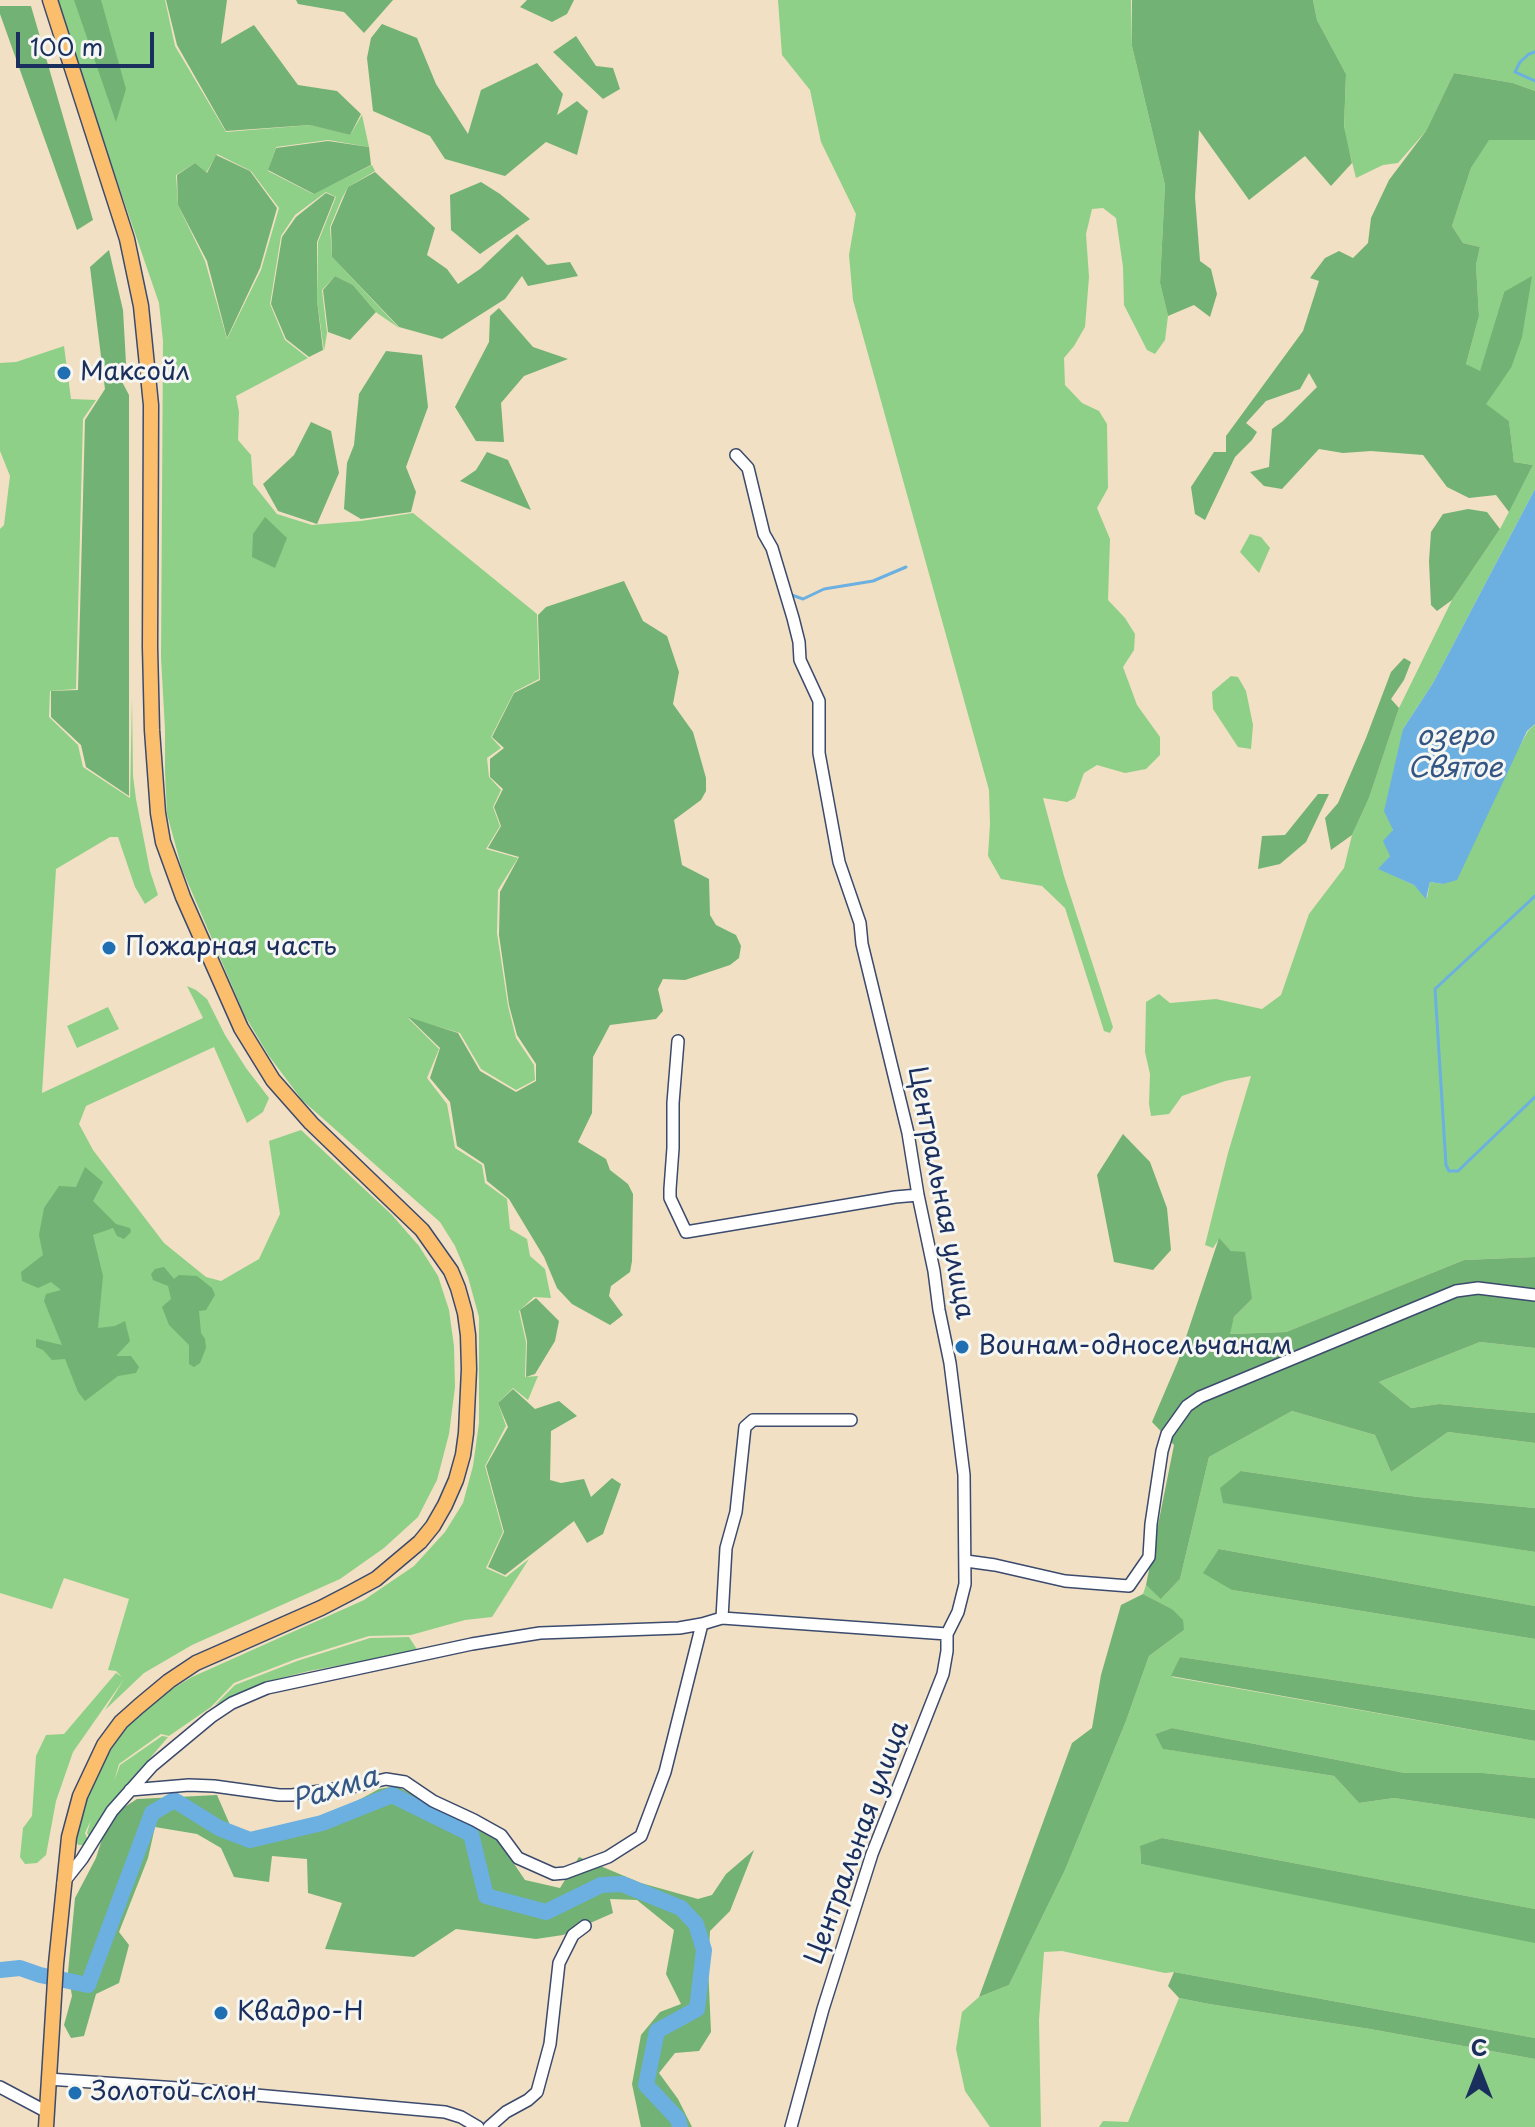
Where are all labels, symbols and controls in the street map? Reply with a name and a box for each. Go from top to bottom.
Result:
scale bar [20,16,158,66]
text: 100 m [30,28,103,64]
place label: Максойл [80,357,190,389]
marker: Максойл [55,364,73,382]
water label: озеро Святое [1407,720,1503,786]
place label: Пожарная часть [125,932,337,964]
marker: Пожарная часть [100,939,118,957]
street label: Центральная улица [900,1064,980,1322]
place label: Воинам-односельчанам [978,1331,1293,1363]
marker: Воинам-односельчанам [953,1338,971,1356]
street label: Центральная улица [799,1717,917,1969]
water label: Рахма [288,1761,382,1819]
place label: Квадро-Н [237,1997,364,2029]
marker: Квадро-Н [212,2004,230,2022]
text: С [1471,2030,1487,2063]
north arrow [1439,2031,1519,2111]
place label: Золотой слон [91,2077,257,2109]
marker: Золотой слон [66,2084,84,2102]

